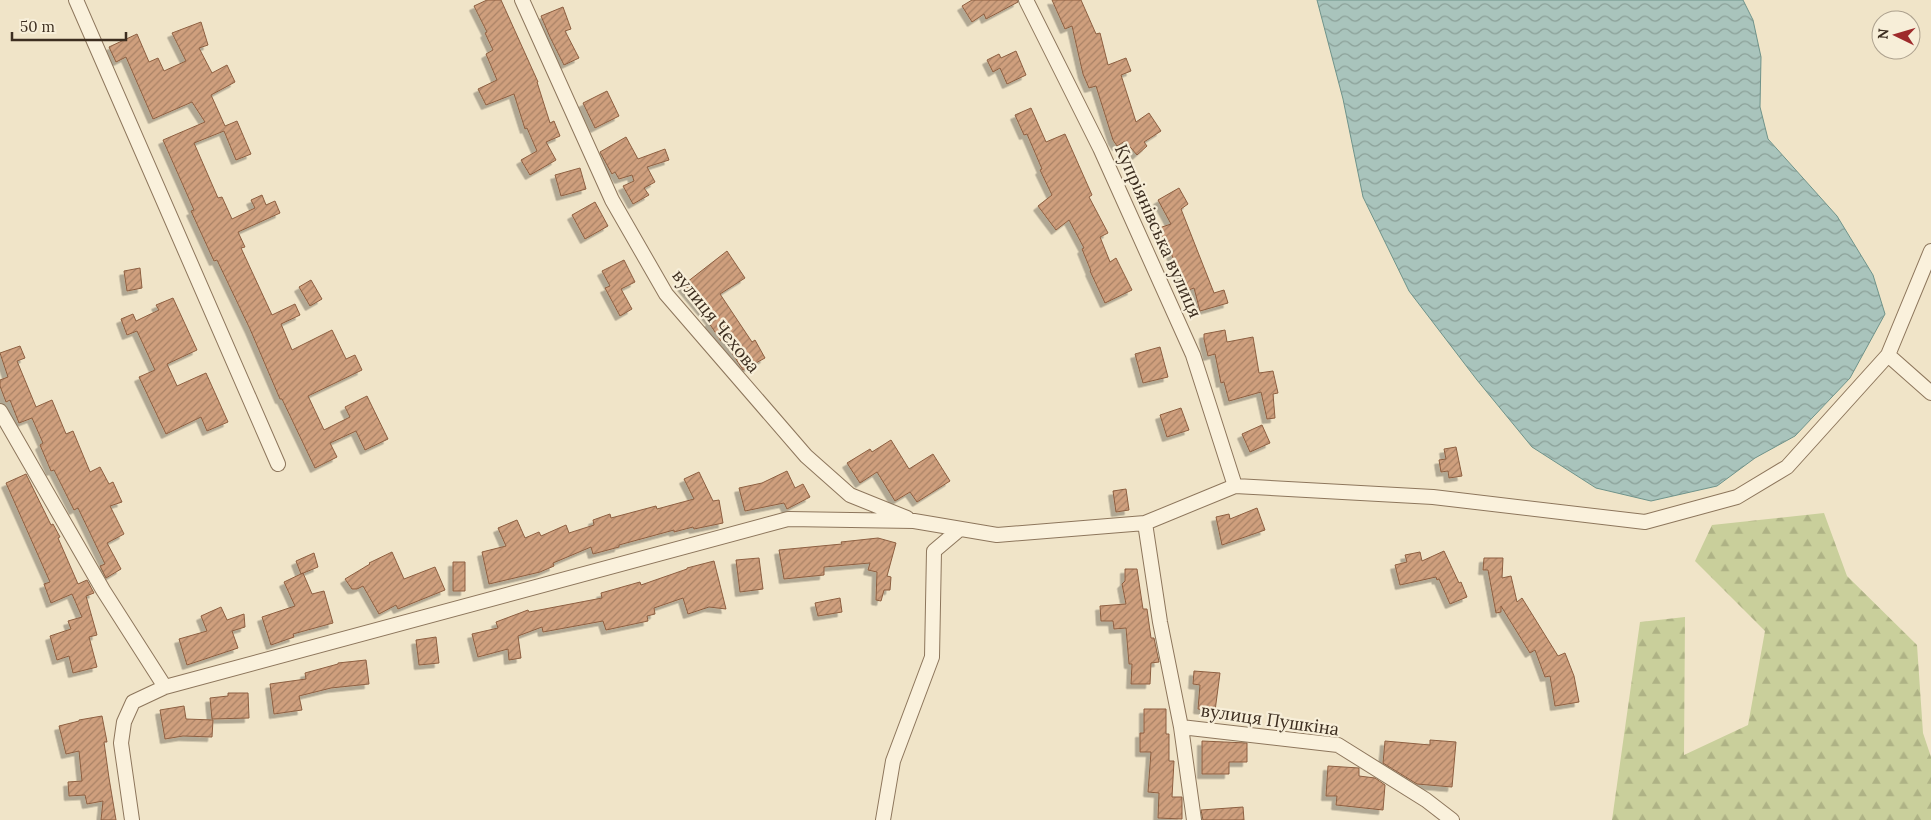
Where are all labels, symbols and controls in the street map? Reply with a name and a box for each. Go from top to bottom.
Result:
scale bar [12,10,126,42]
north arrow [1871,10,1921,60]
text: 50 m [20,17,55,36]
text: N [1874,28,1893,40]
street label: Купріянівська вулиця [1110,140,1207,321]
street label: вулиця Чехова [667,264,765,377]
street label: вулиця Пушкіна [1199,698,1341,741]

